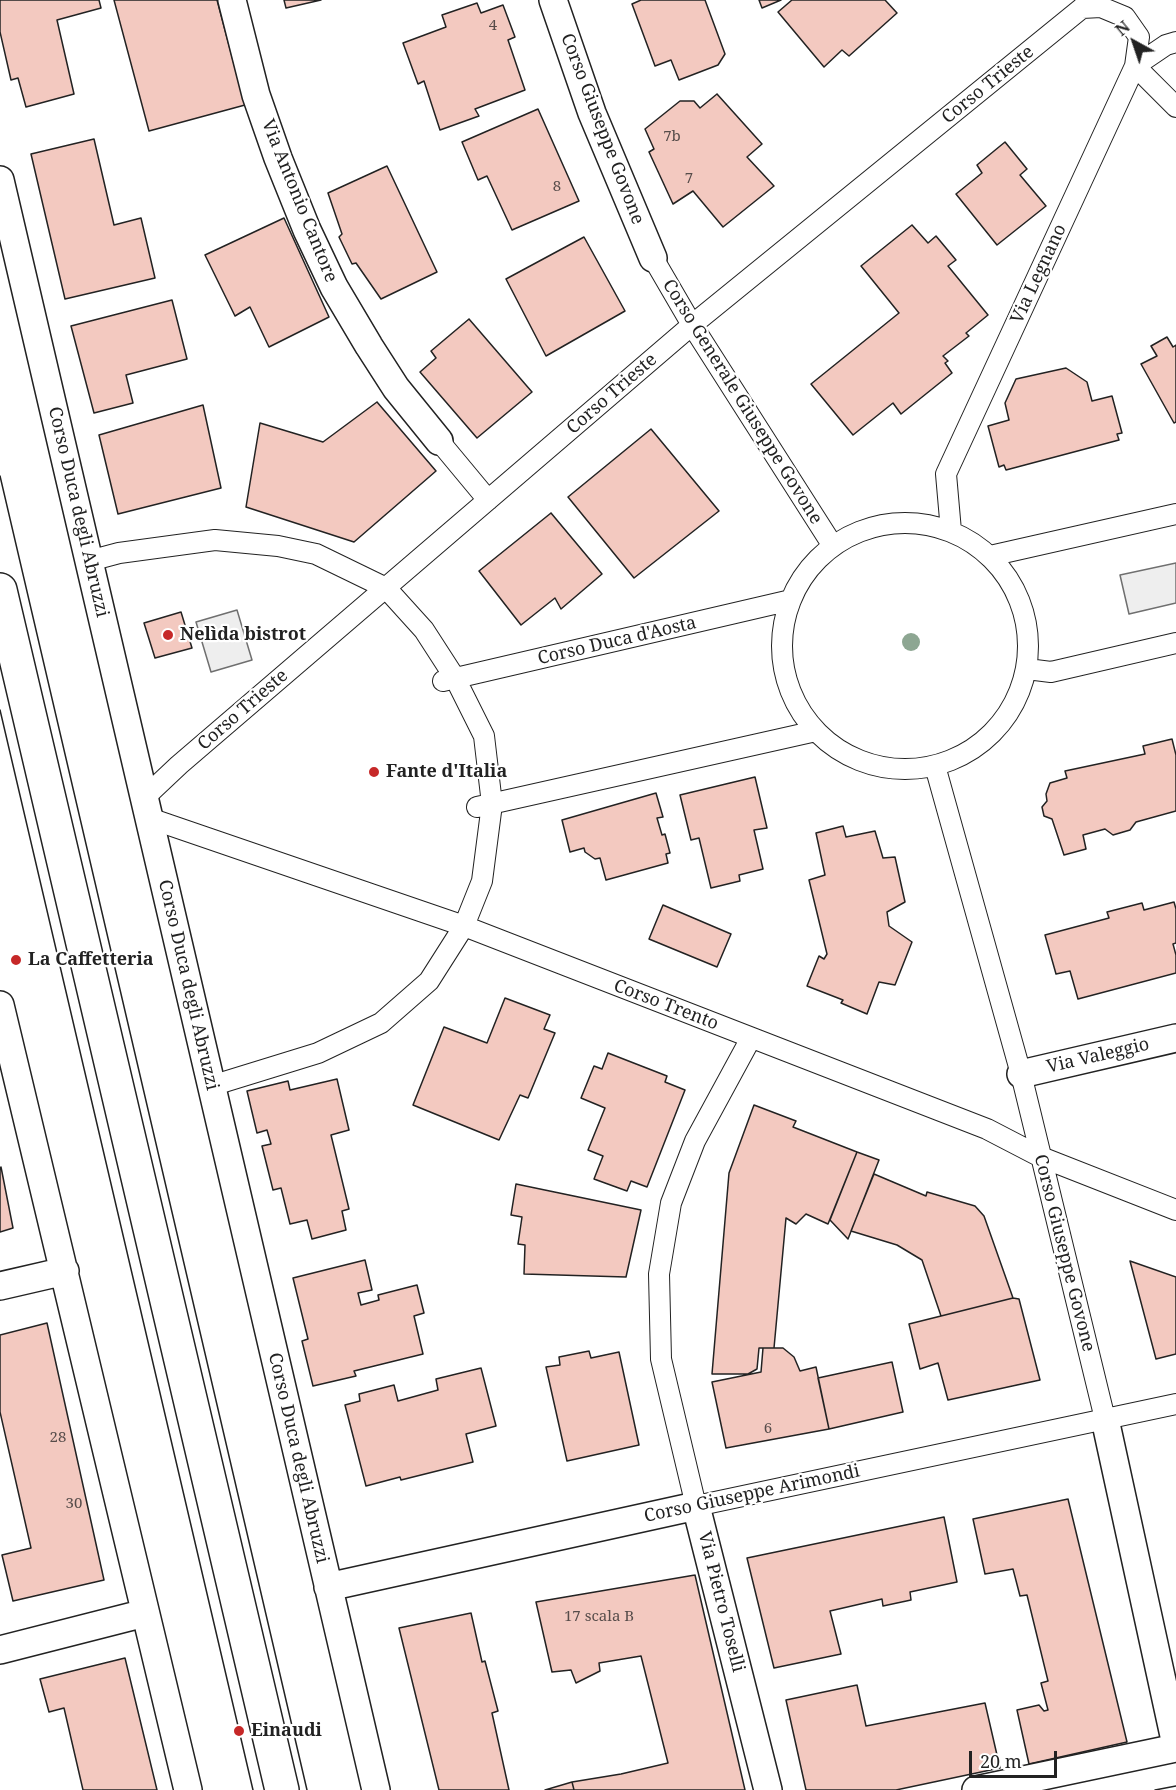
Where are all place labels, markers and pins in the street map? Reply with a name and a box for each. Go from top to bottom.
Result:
place label: Nelìda bistrot [180,624,306,646]
marker: Nelìda bistrot [161,628,175,642]
place label: Fante d'Italia [386,761,507,783]
marker: Fante d'Italia [367,765,381,779]
place label: La Caffetteria [28,949,154,971]
marker: La Caffetteria [9,953,23,967]
place label: Einaudi [251,1720,322,1742]
marker: Einaudi [232,1724,246,1738]

